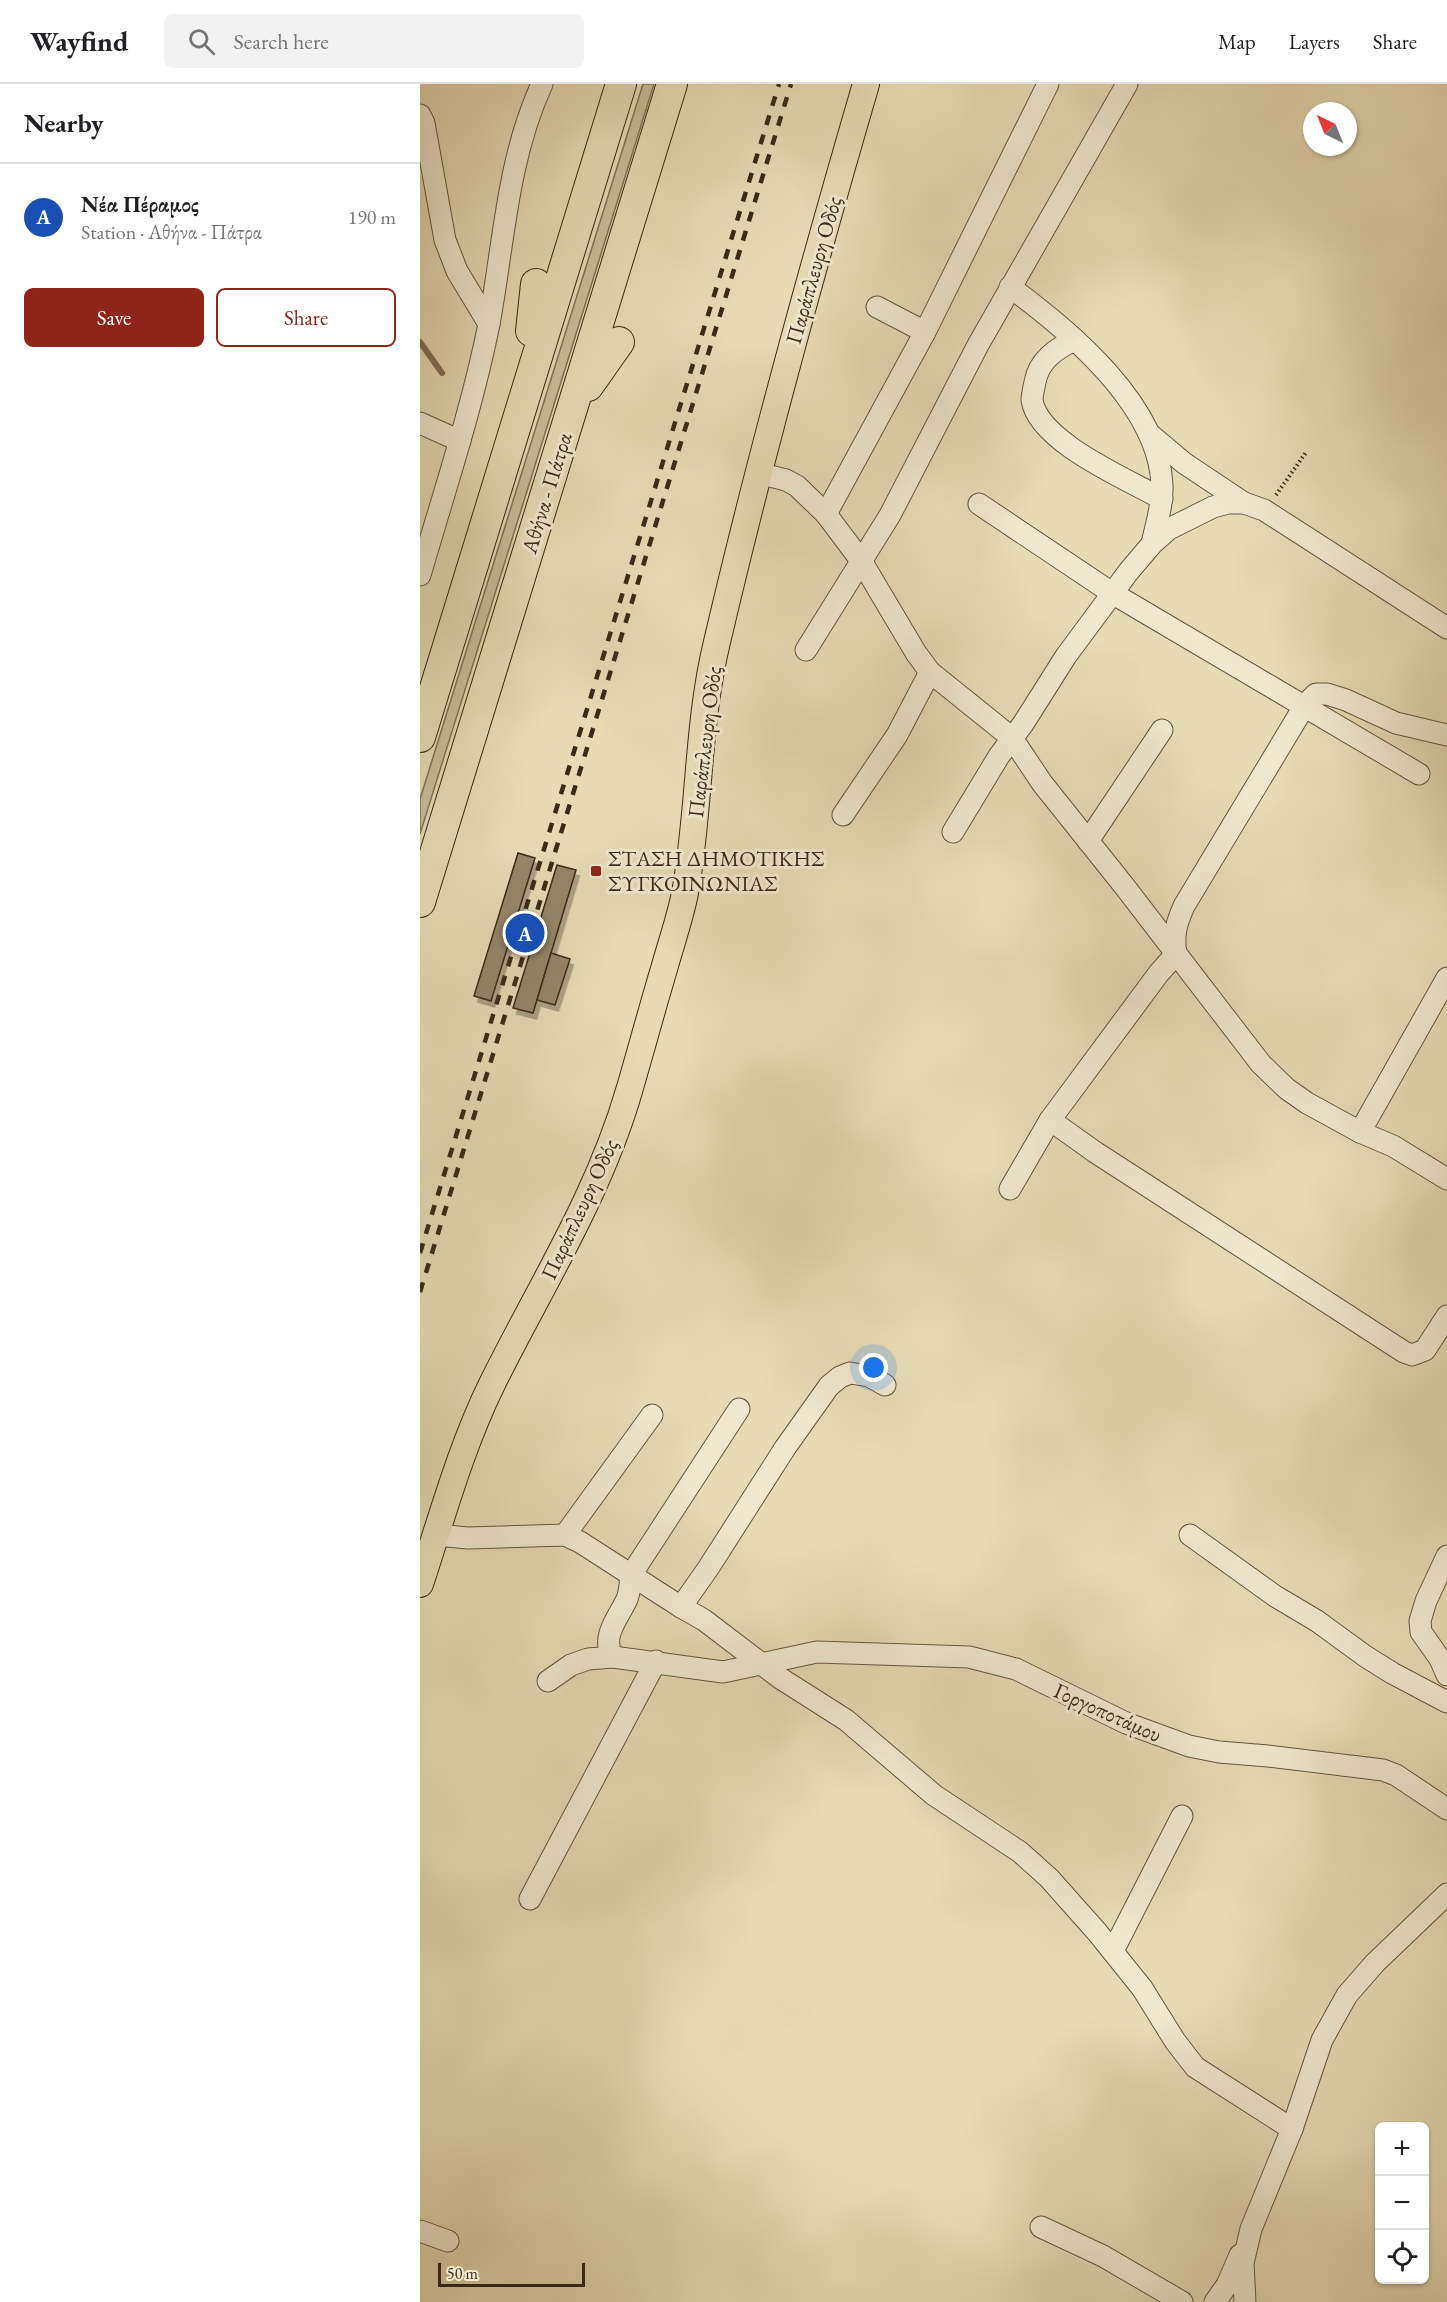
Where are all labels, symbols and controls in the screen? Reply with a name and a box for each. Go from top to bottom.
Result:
search box [164,14,584,68]
text: Wayfind [30,23,128,59]
icon: search [185,25,218,58]
text: Search here [233,27,329,56]
text: Map [1218,28,1256,55]
text: Layers [1289,28,1340,55]
text: Share [1373,28,1417,55]
north arrow [1303,102,1357,156]
text: Nearby [24,106,104,140]
text: Νέα Πέραμος [81,190,199,219]
street label: Παράπλευρη Οδός [779,193,848,347]
text: A [36,204,51,230]
text: 190 m [348,204,396,230]
text: Station · Αθήνα - Πάτρα [81,219,262,245]
button: Save [24,288,204,347]
button: Share [216,288,396,347]
street label: Αθήνα - Πάτρα [514,428,579,558]
street label: Παράπλευρη Οδός [681,665,728,819]
place label: ΣΤΑΣΗ ΔΗΜΟΤΙΚΗΣ ΣΥΓΚΟΙΝΩΝΙΑΣ [608,844,825,898]
marker: ΣΤΑΣΗ ΔΗΜΟΤΙΚΗΣ ΣΥΓΚΟΙΝΩΝΙΑΣ [589,864,603,878]
pin: A [506,910,544,956]
street label: Παράπλευρη Οδός [534,1134,625,1284]
your location [859,1353,888,1382]
street label: Γοργοποτάμου [1049,1676,1166,1749]
map controls [1375,2122,1429,2284]
button: + [1375,2122,1429,2176]
button: − [1375,2176,1429,2230]
button: locate [1375,2230,1429,2284]
scale bar [438,2260,585,2288]
text: 50 m [447,2263,478,2284]

